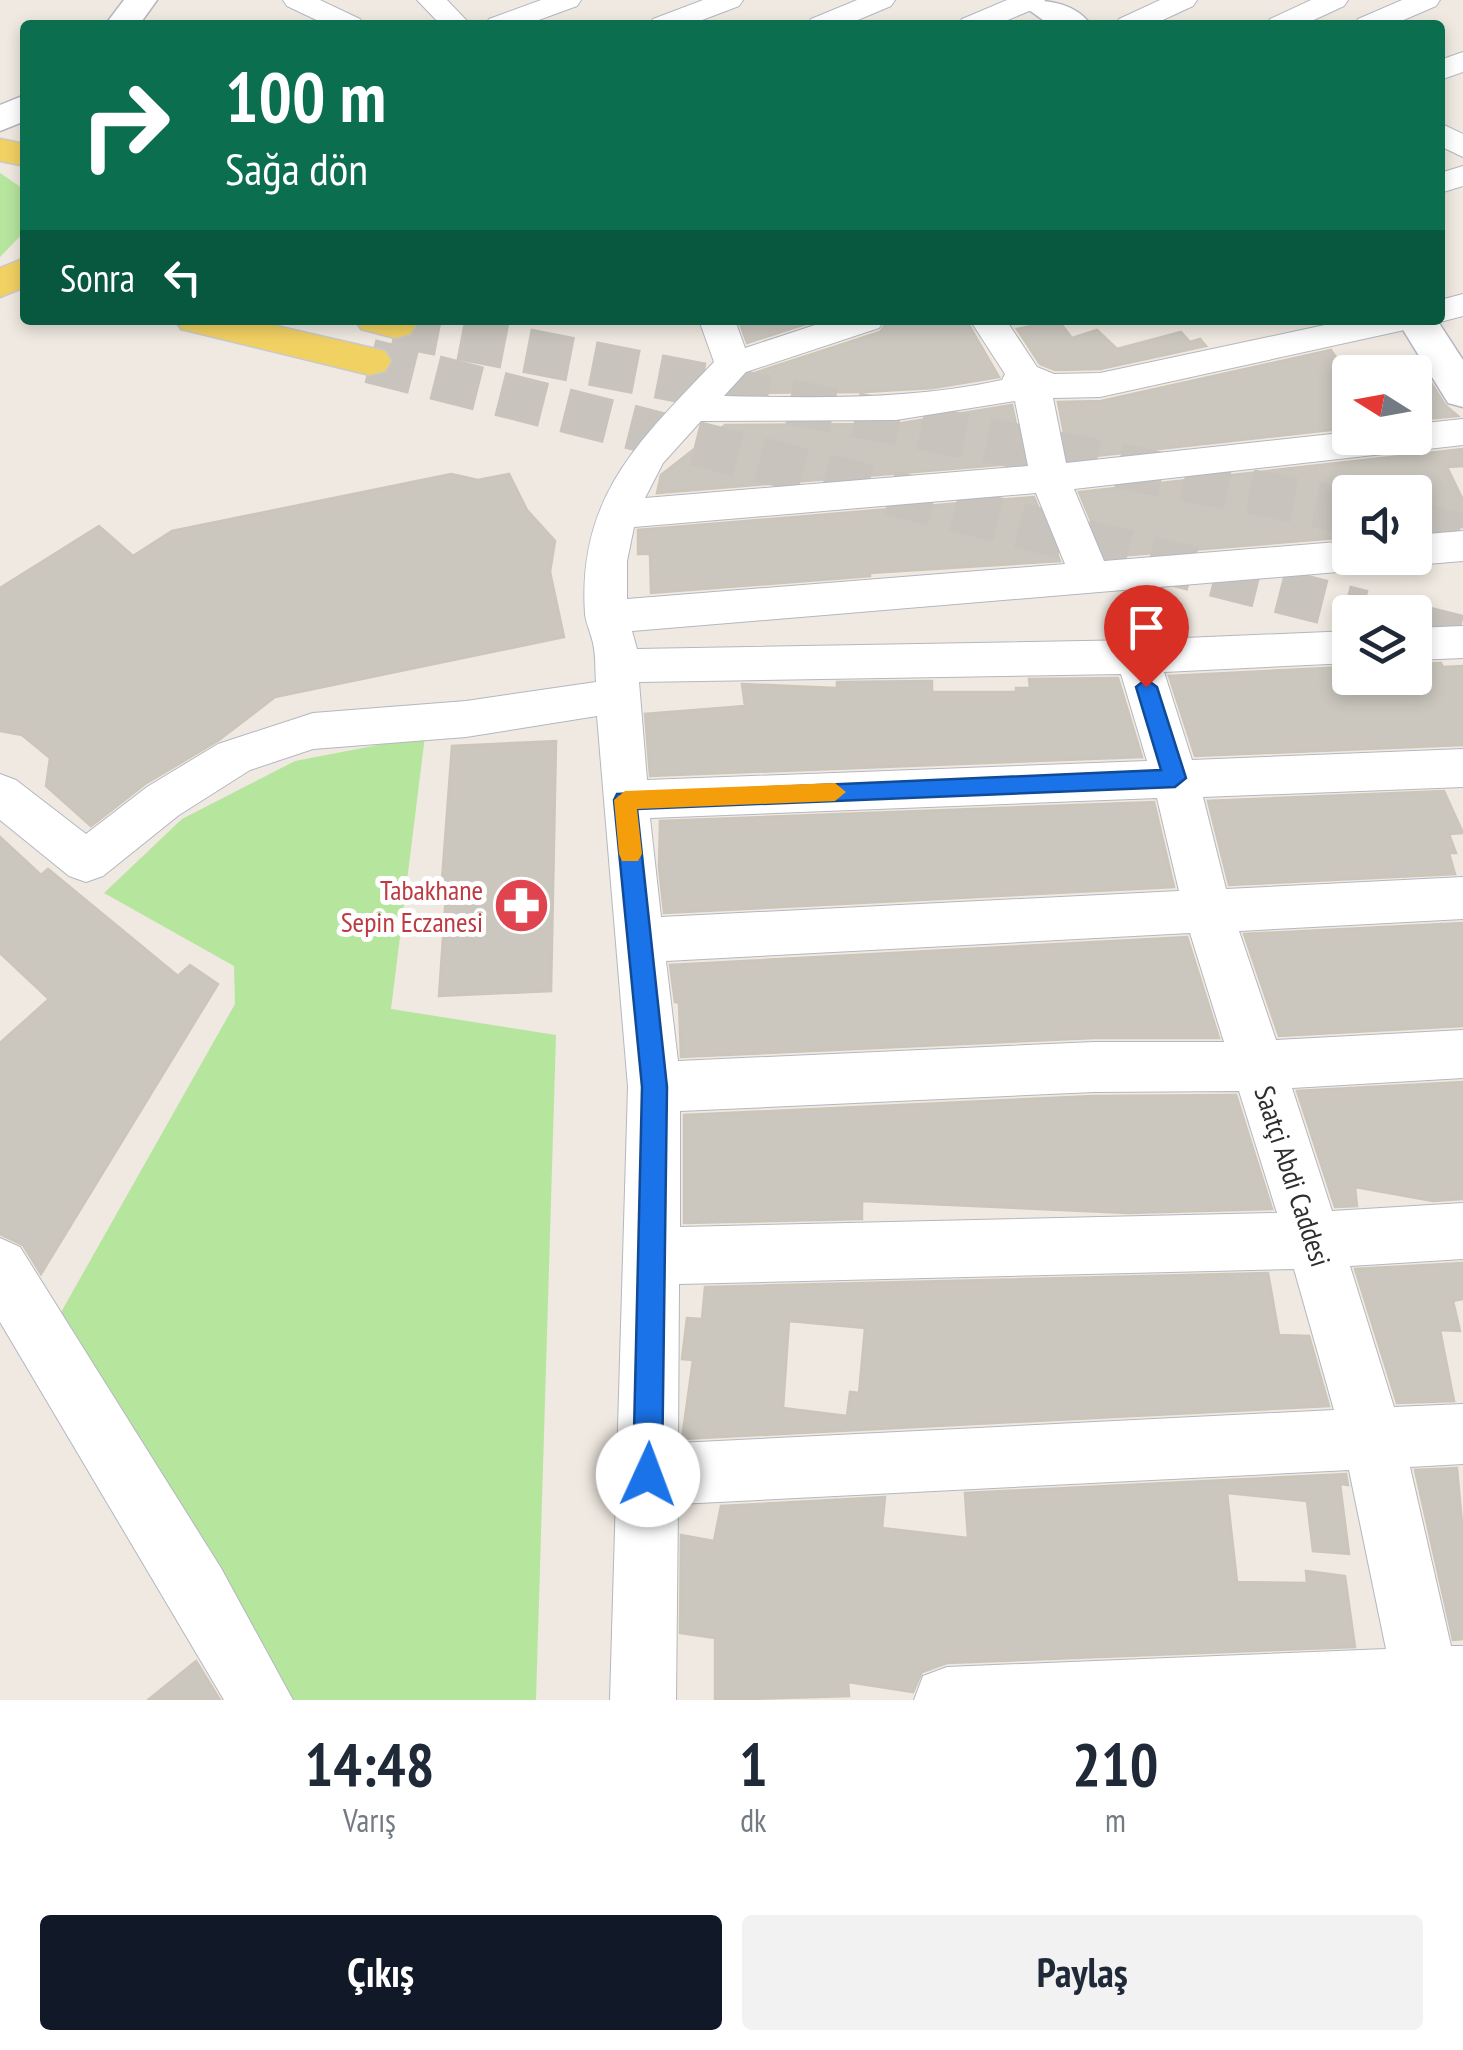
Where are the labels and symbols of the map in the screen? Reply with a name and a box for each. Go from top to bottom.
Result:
north arrow [1332,355,1432,455]
pin [1104,585,1189,688]
place label: Tabakhane Sepin Eczanesi [341,871,483,940]
pharmacy icon: Tabakhane Sepin Eczanesi [492,875,552,935]
street label: Saatçi Abdi Caddesi [1246,1081,1340,1271]
position arrow [596,1423,700,1527]

